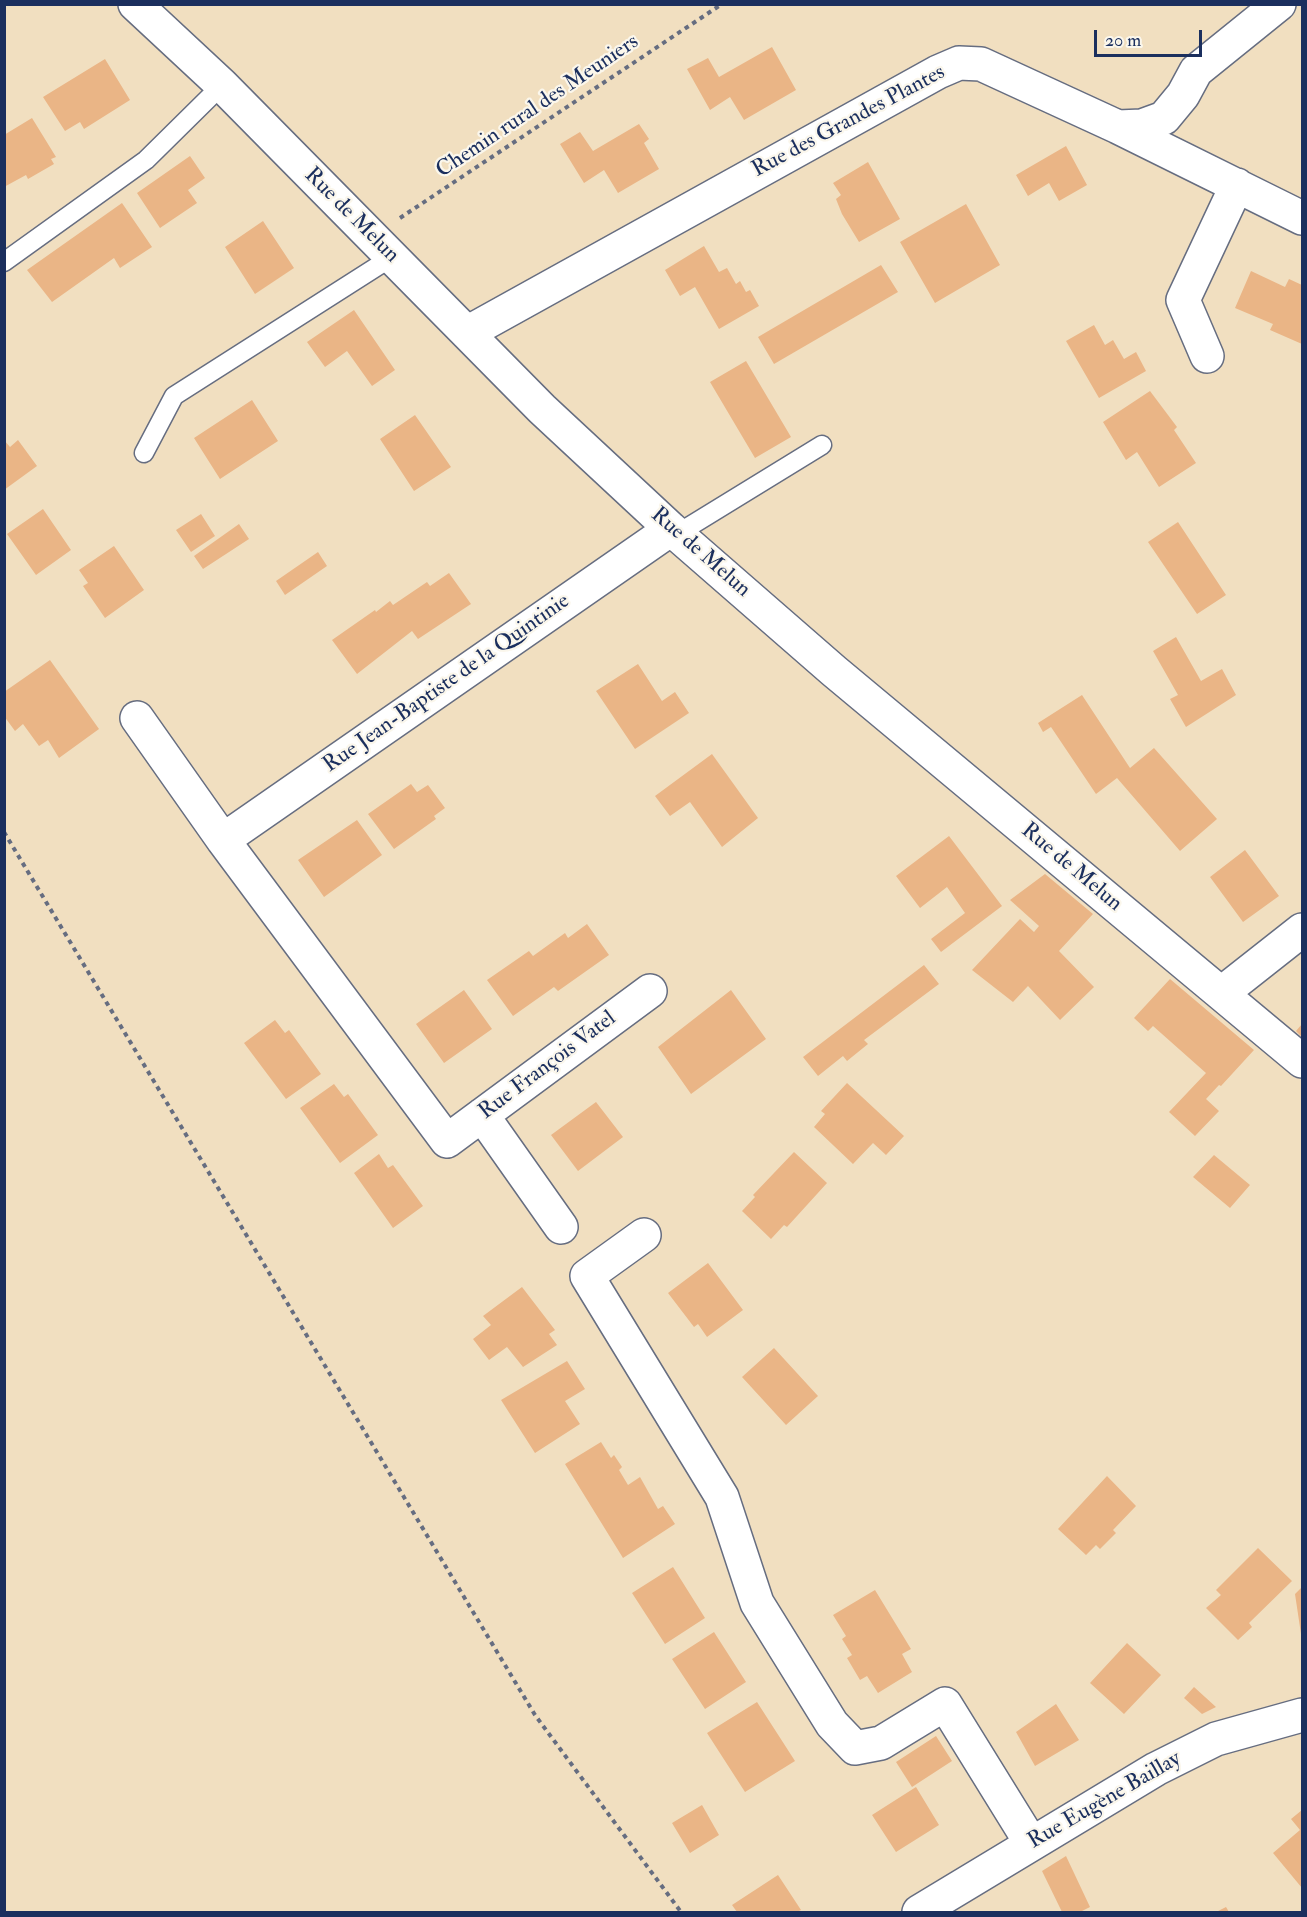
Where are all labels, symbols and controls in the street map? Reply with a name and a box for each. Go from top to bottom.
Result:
scale bar [1097,18,1205,56]
street label: Chemin rural des Meuniers [432,29,644,185]
text: 20 m [1105,29,1141,52]
street label: Rue des Grandes Plantes [748,60,950,184]
street label: Rue de Melun [298,163,404,269]
street label: Rue de Melun [645,502,755,604]
street label: Rue Jean-Baptiste de la Quintinie [319,589,575,779]
street label: Rue de Melun [1015,818,1127,918]
street label: Rue François Vatel [474,1006,622,1126]
street label: Rue Eugène Baillay [1024,1747,1186,1855]

